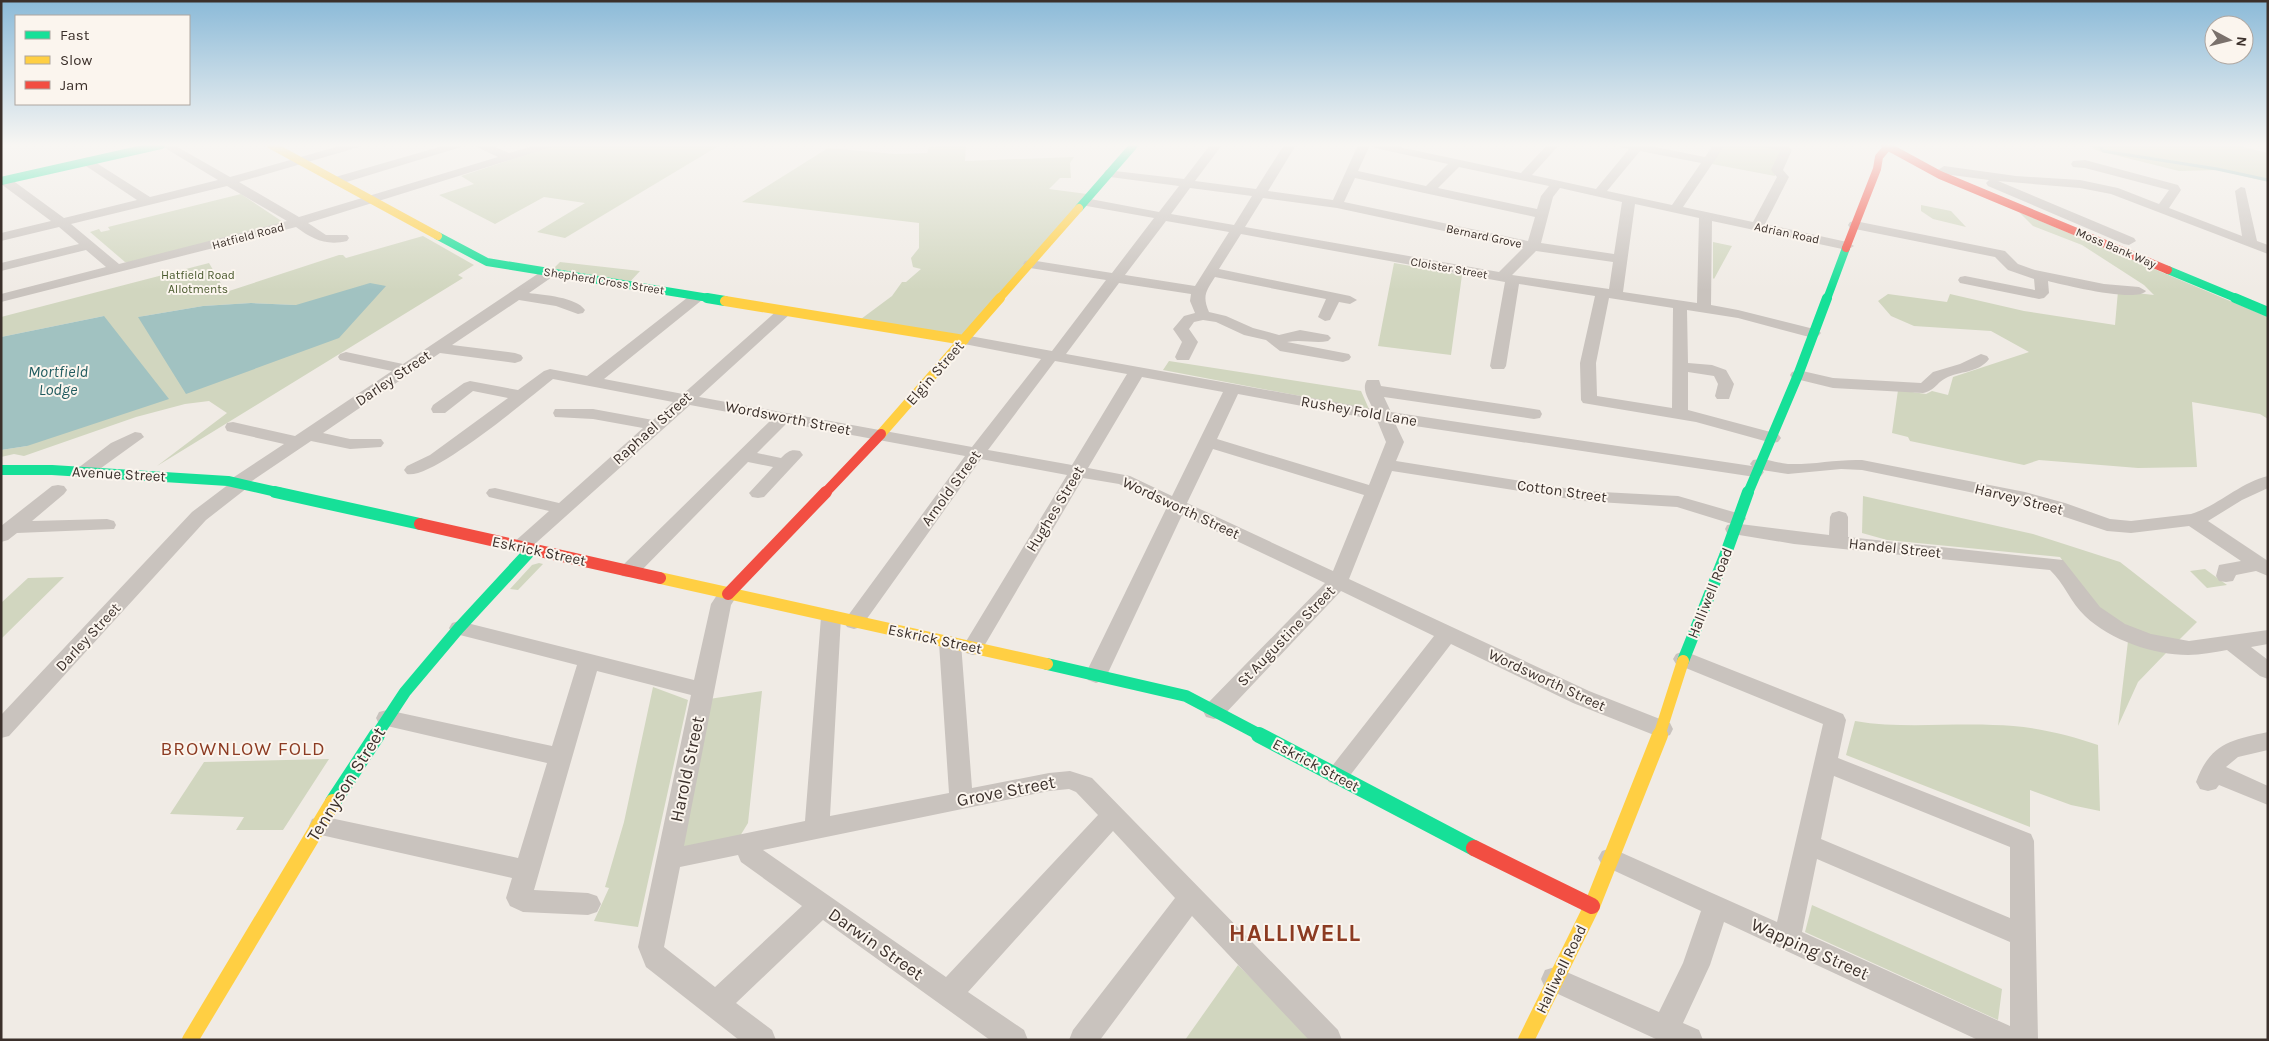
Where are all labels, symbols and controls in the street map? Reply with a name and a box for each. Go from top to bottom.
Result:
legend [15,15,190,105]
north arrow [2204,15,2254,65]
text: Fast [60,26,90,44]
text: N [2232,36,2250,48]
text: Slow [60,51,92,69]
text: Jam [60,76,88,94]
street label: Adrian Road [1753,219,1821,247]
street label: Hatfield Road [210,220,286,252]
street label: Bernard Grove [1445,221,1523,251]
street label: Moss Bank Way [2074,225,2159,271]
street label: Cloister Street [1409,254,1489,282]
street label: Shepherd Cross Street [543,265,666,298]
park label: Hatfield Road Allotments [161,268,235,296]
street label: Elgin Street [902,337,968,409]
street label: Darley Street [352,346,434,410]
water label: Mortfield Lodge [28,362,89,399]
street label: Raphael Street [609,388,696,468]
street label: Rushey Fold Lane [1299,392,1419,430]
street label: Wordsworth Street [724,397,853,439]
street label: Arnold Street [918,446,985,529]
street label: Avenue Street [72,463,167,485]
street label: Hughes Street [1022,463,1088,555]
street label: Wordsworth Street [1120,473,1243,543]
street label: Cotton Street [1516,476,1608,506]
street label: Harvey Street [1973,479,2066,519]
street label: Eskrick Street [490,532,588,570]
street label: Handel Street [1848,534,1942,562]
street label: Halliwell Road [1684,545,1736,641]
street label: St Augustine Street [1233,582,1339,690]
street label: Darley Street [52,599,125,675]
street label: Eskrick Street [886,620,984,658]
street label: Wordsworth Street [1486,645,1609,715]
street label: Harold Street [665,714,709,824]
street label: Tennyson Street [302,722,390,845]
street label: Eskrick Street [1270,735,1363,796]
district label: BROWNLOW FOLD [161,738,325,760]
street label: Grove Street [955,771,1057,811]
street label: Darwin Street [824,903,928,985]
street label: Wapping Street [1748,913,1872,985]
district label: HALLIWELL [1229,919,1361,947]
street label: Halliwell Road [1532,922,1590,1016]

